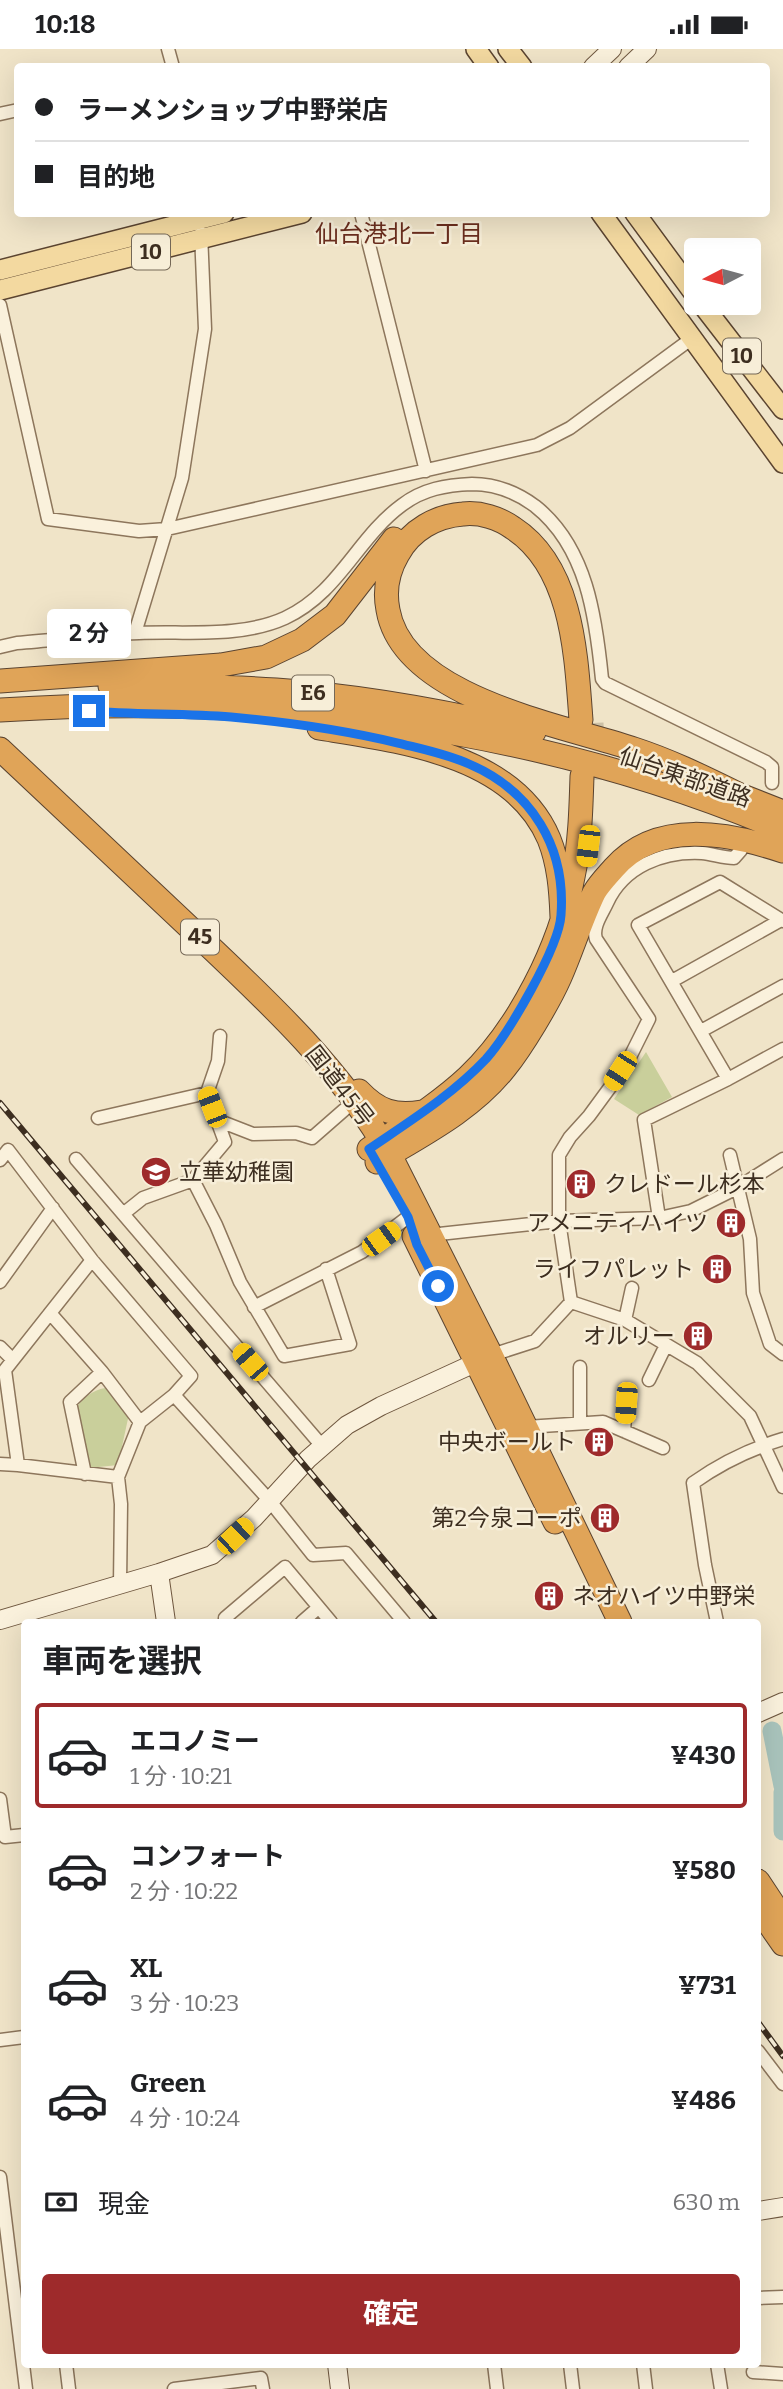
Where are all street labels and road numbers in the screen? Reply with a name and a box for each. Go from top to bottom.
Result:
road number: 10 [132,235,170,269]
road number: 10 [723,339,761,373]
road number: E6 [292,675,334,711]
street label: 仙台東部道路 [615,741,755,813]
road number: 45 [181,919,219,955]
street label: 国道45号 [300,1040,380,1132]

